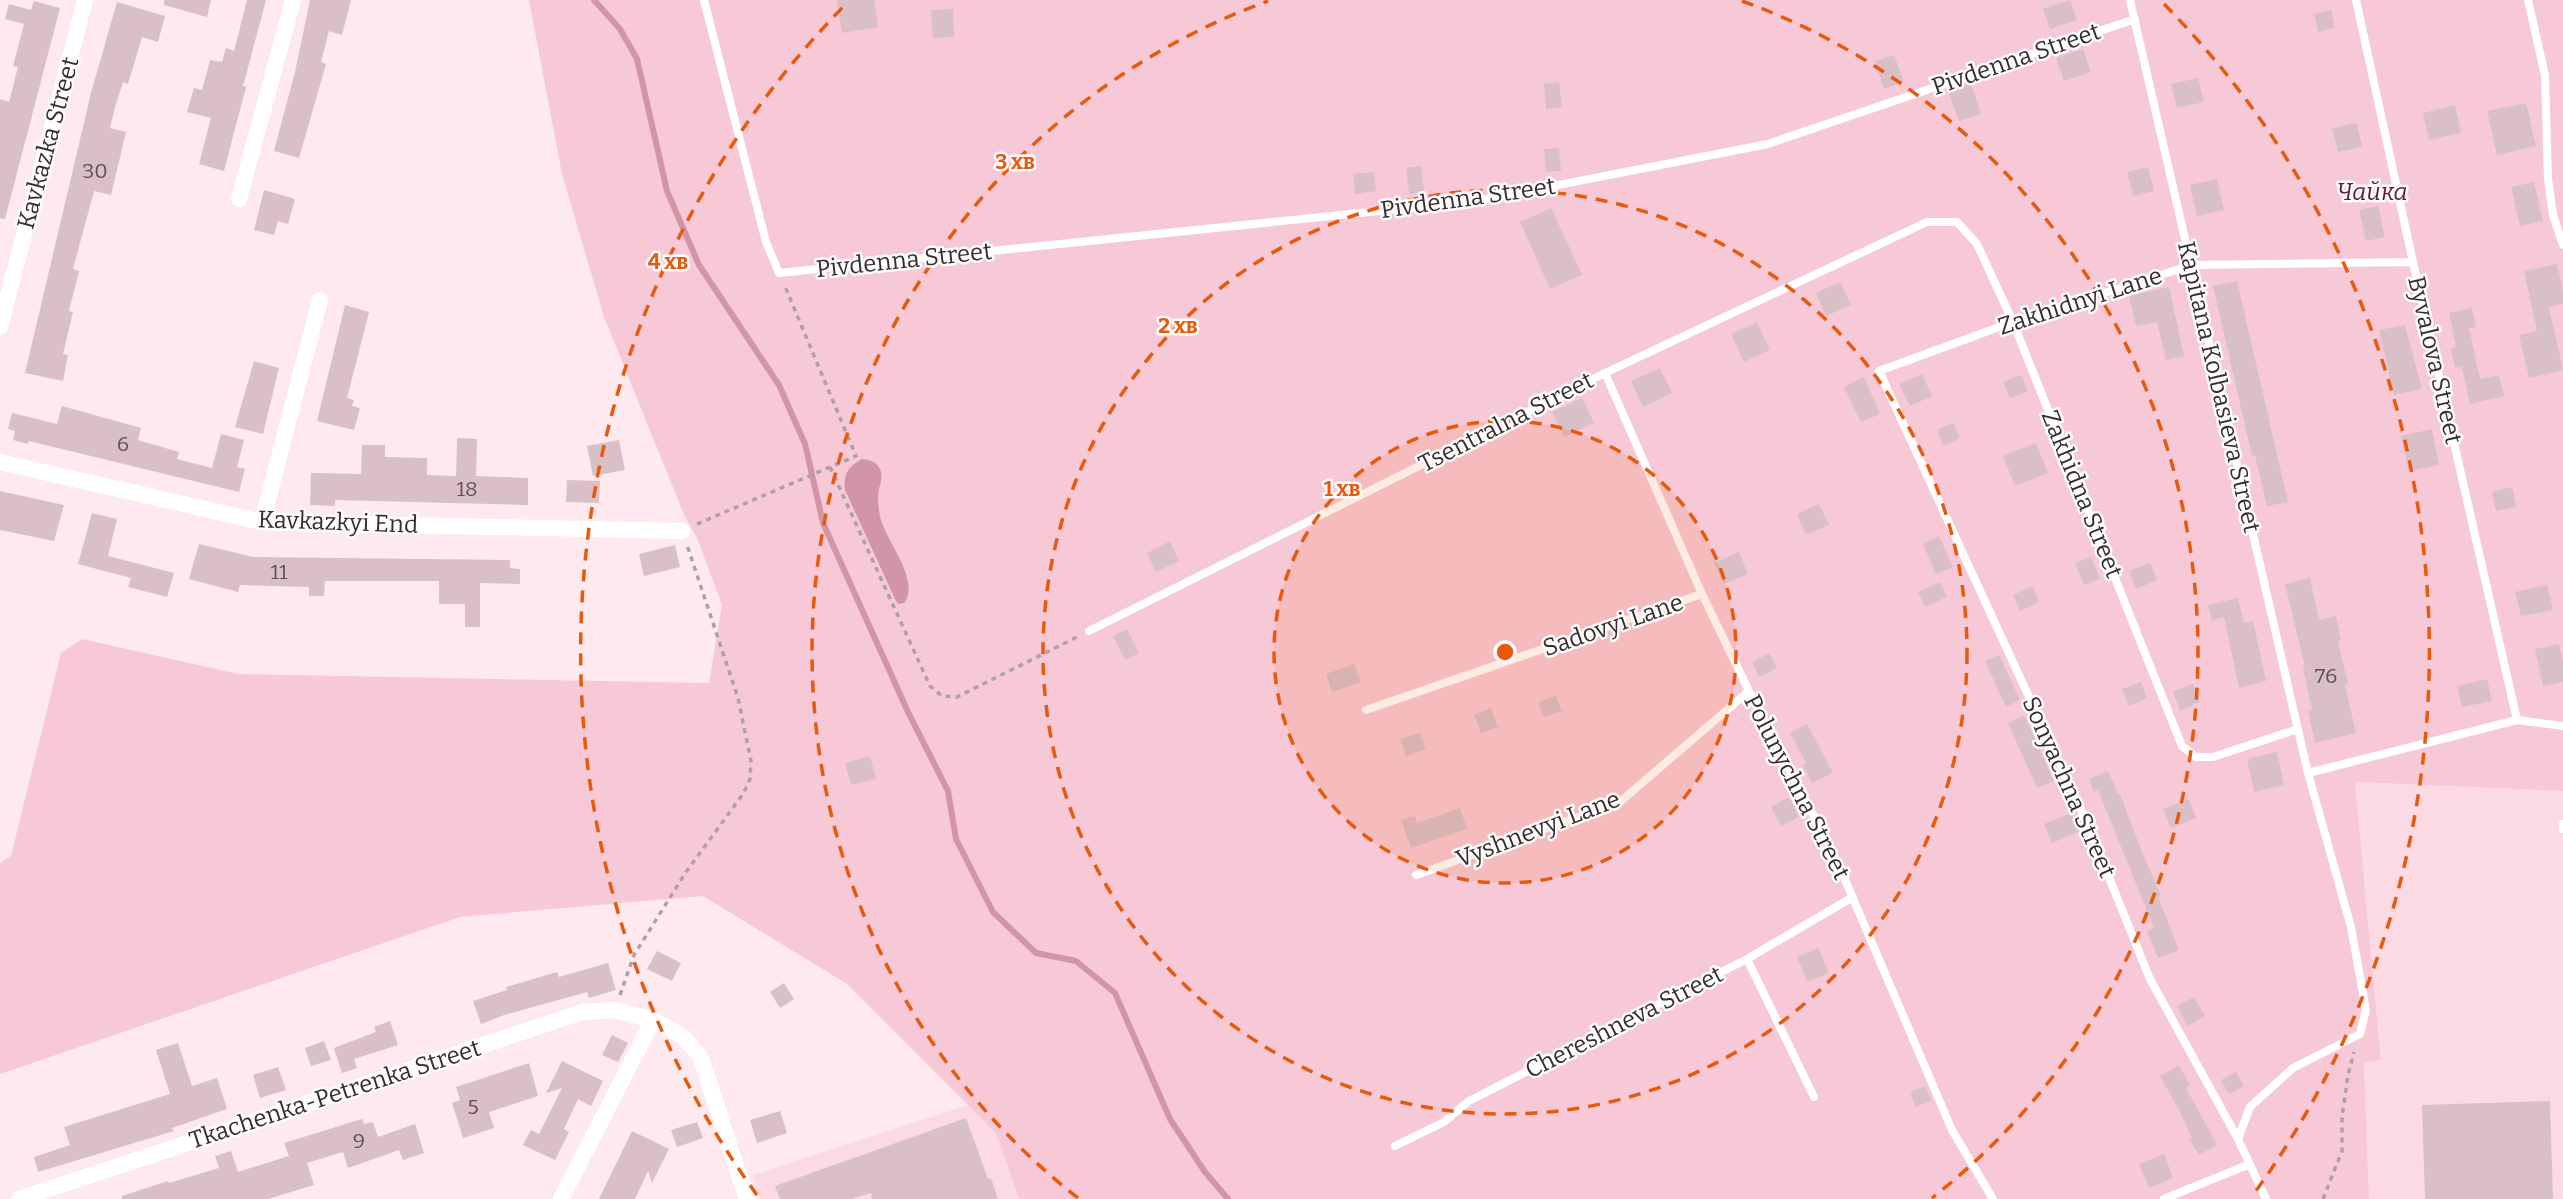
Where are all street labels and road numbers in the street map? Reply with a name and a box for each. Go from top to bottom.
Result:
street label: Pivdenna Street [1928,17,2104,101]
street label: Kavkazka Street [12,54,85,232]
street label: Pivdenna Street [1379,172,1558,224]
street label: Pivdenna Street [815,237,993,283]
street label: Kapitana Kolbasieva Street [2172,239,2266,536]
street label: Zakhidnyi Lane [1994,261,2166,341]
street label: Byvalova Street [2402,273,2468,447]
street label: Tsentralna Street [1414,366,1598,478]
street label: Zakhidna Street [2036,406,2128,582]
street label: Kavkazkyi End [257,505,419,539]
street label: Sadovyi Lane [1539,588,1687,662]
street label: Polunychna Street [1738,690,1856,884]
street label: Sonyachna Street [2016,692,2122,882]
street label: Vyshnevyi Lane [1452,785,1624,873]
street label: Chereshneva Street [1520,960,1728,1084]
street label: Tkachenka-Petrenka Street [186,1034,485,1154]

